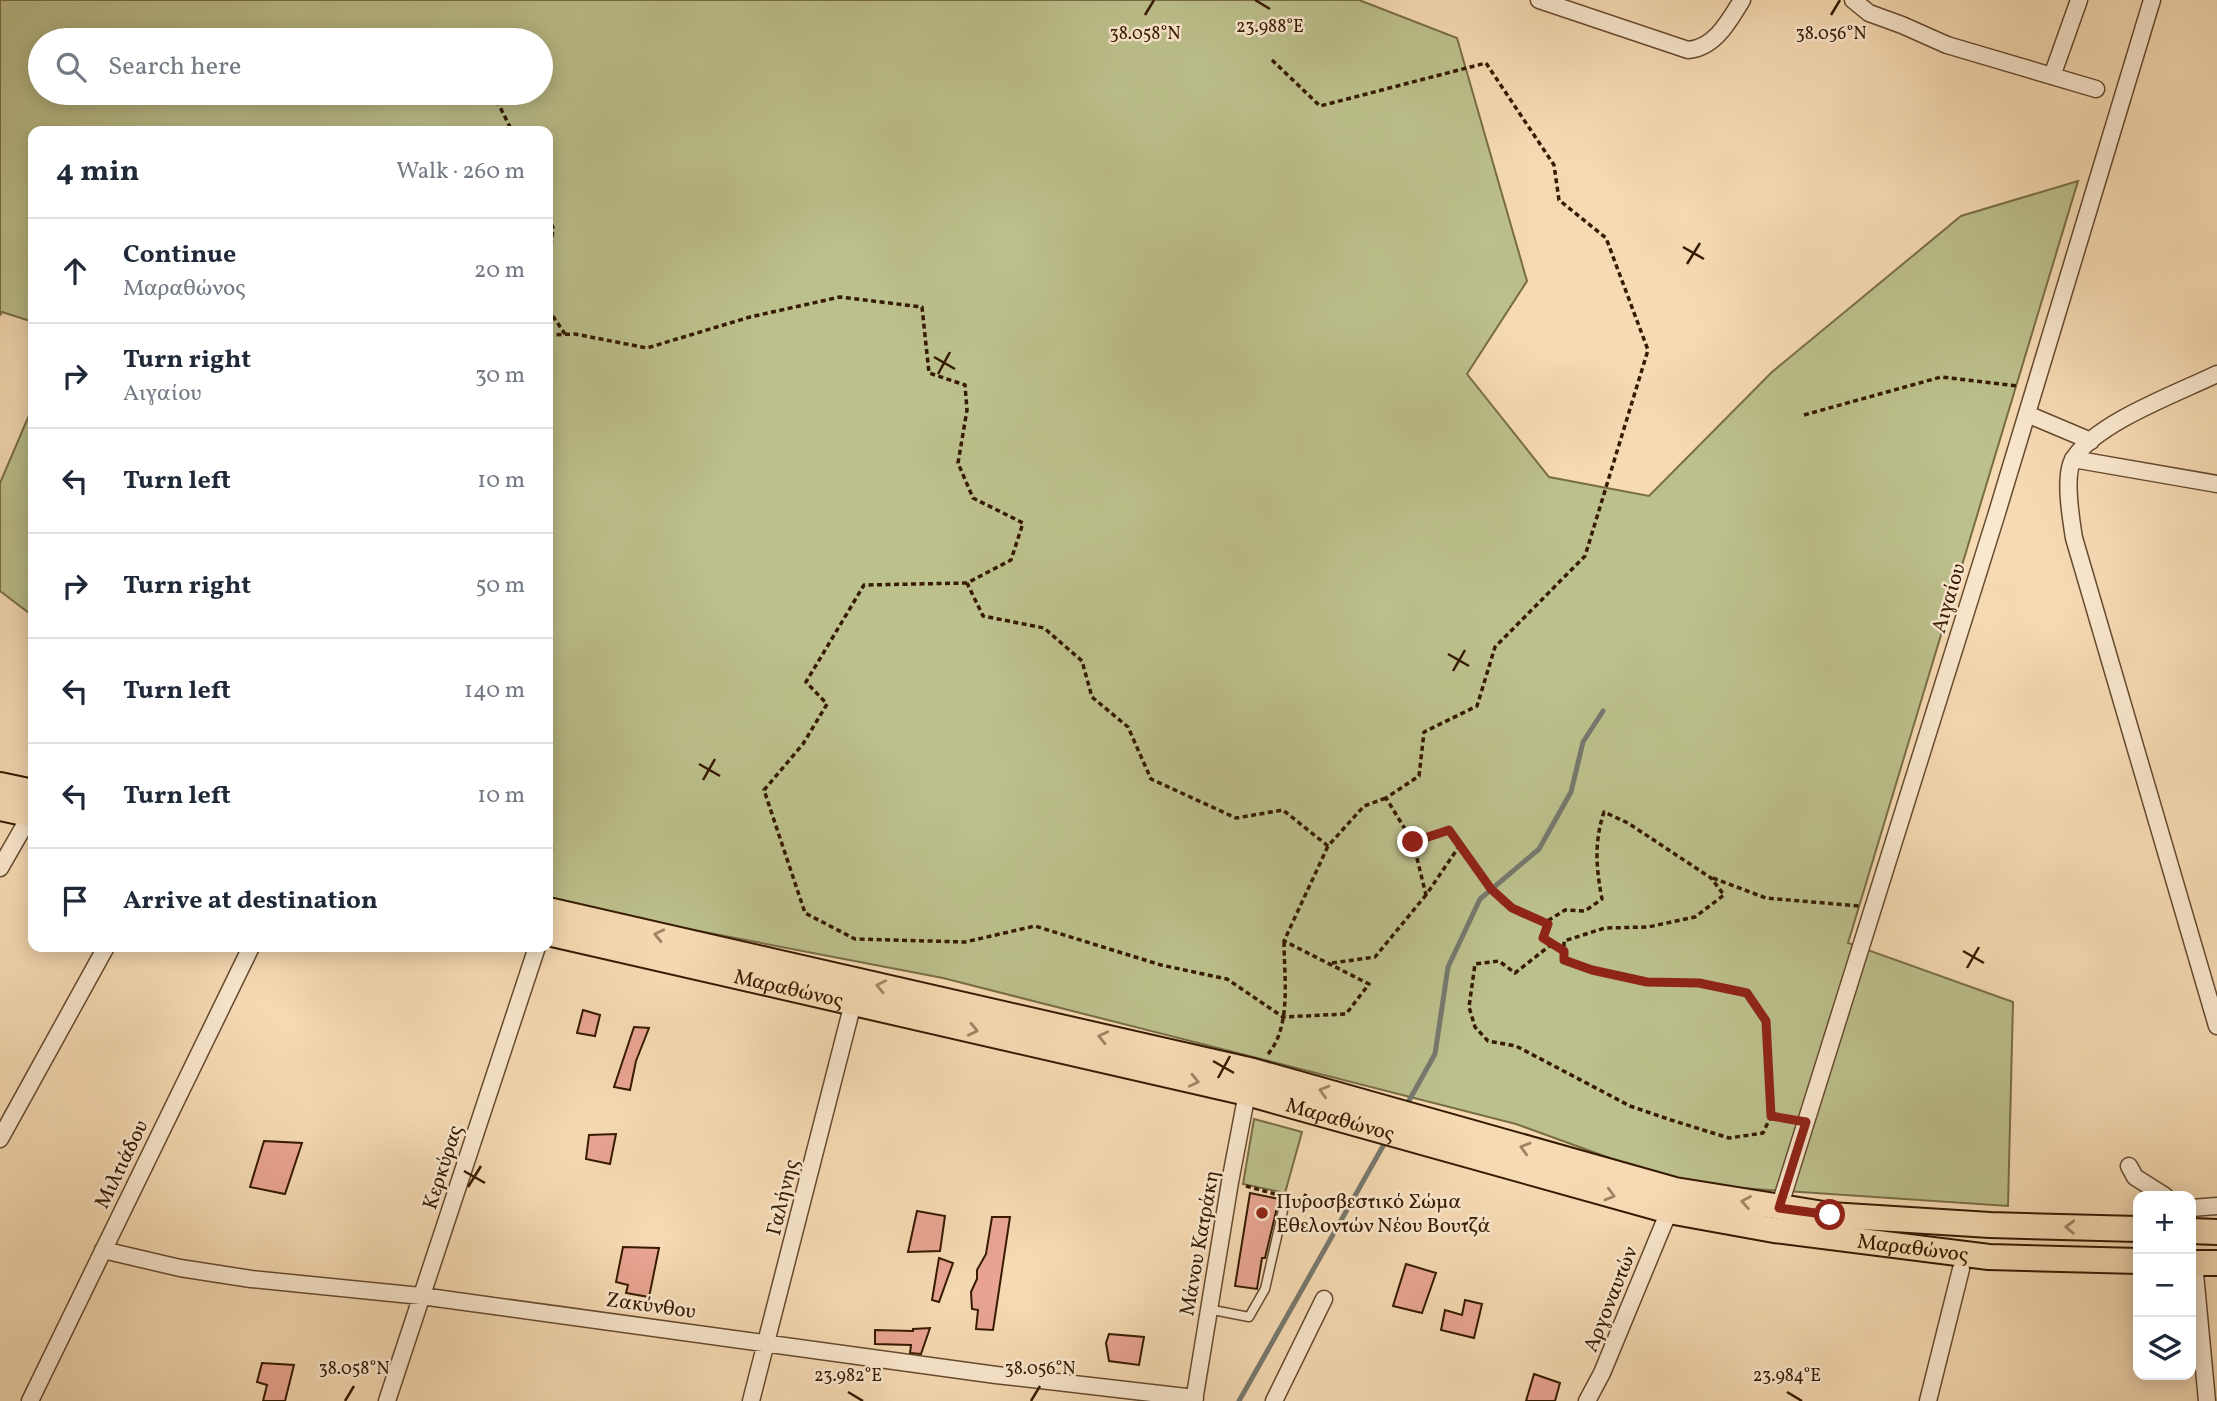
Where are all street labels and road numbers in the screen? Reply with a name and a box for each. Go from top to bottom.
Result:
street label: Αιγαίου [1925,560,1974,637]
street label: Μαραθώνος [731,963,846,1016]
street label: Μαραθώνος [1282,1092,1398,1150]
street label: Μιλτιάδου [88,1115,156,1214]
street label: Κερκύρας [416,1121,471,1213]
street label: Γαλήνης [760,1156,807,1239]
street label: Μάνου Κατράκη [1173,1168,1228,1318]
street label: Μαραθώνος [1855,1228,1970,1270]
street label: Αργοναυτών [1577,1242,1646,1357]
street label: Ζακύνθου [604,1286,697,1327]

